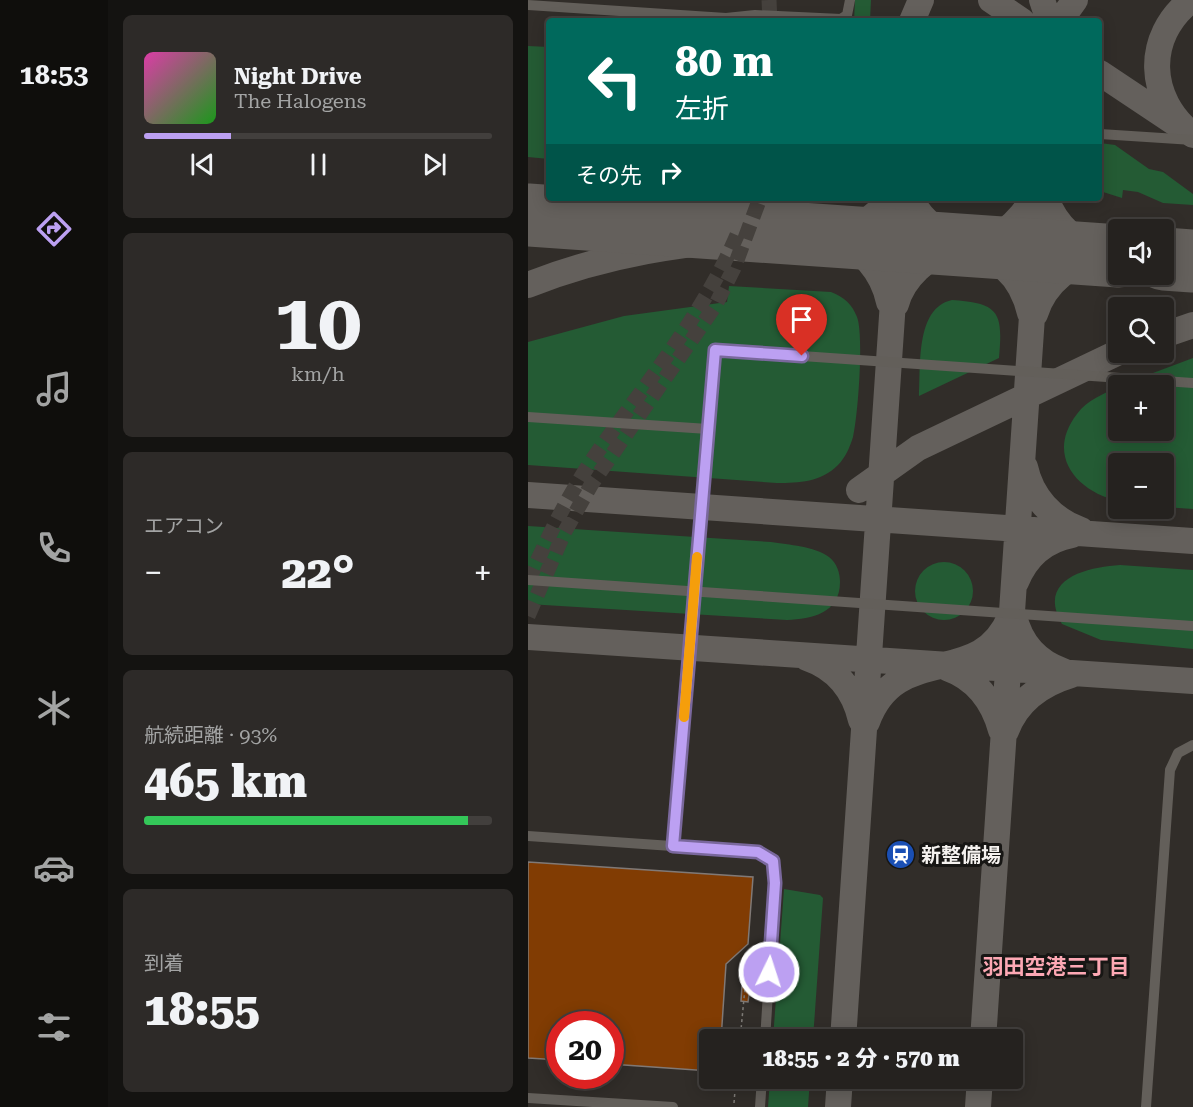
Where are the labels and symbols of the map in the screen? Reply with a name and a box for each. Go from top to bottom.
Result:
pin [776,294,827,356]
station icon: 新整備場 [884,839,916,871]
place label: 新整備場 [921,843,1001,867]
position arrow [737,940,801,1004]
district label: 羽田空港三丁目 [983,955,1130,979]
speed limit sign: 20 [546,1011,624,1089]

